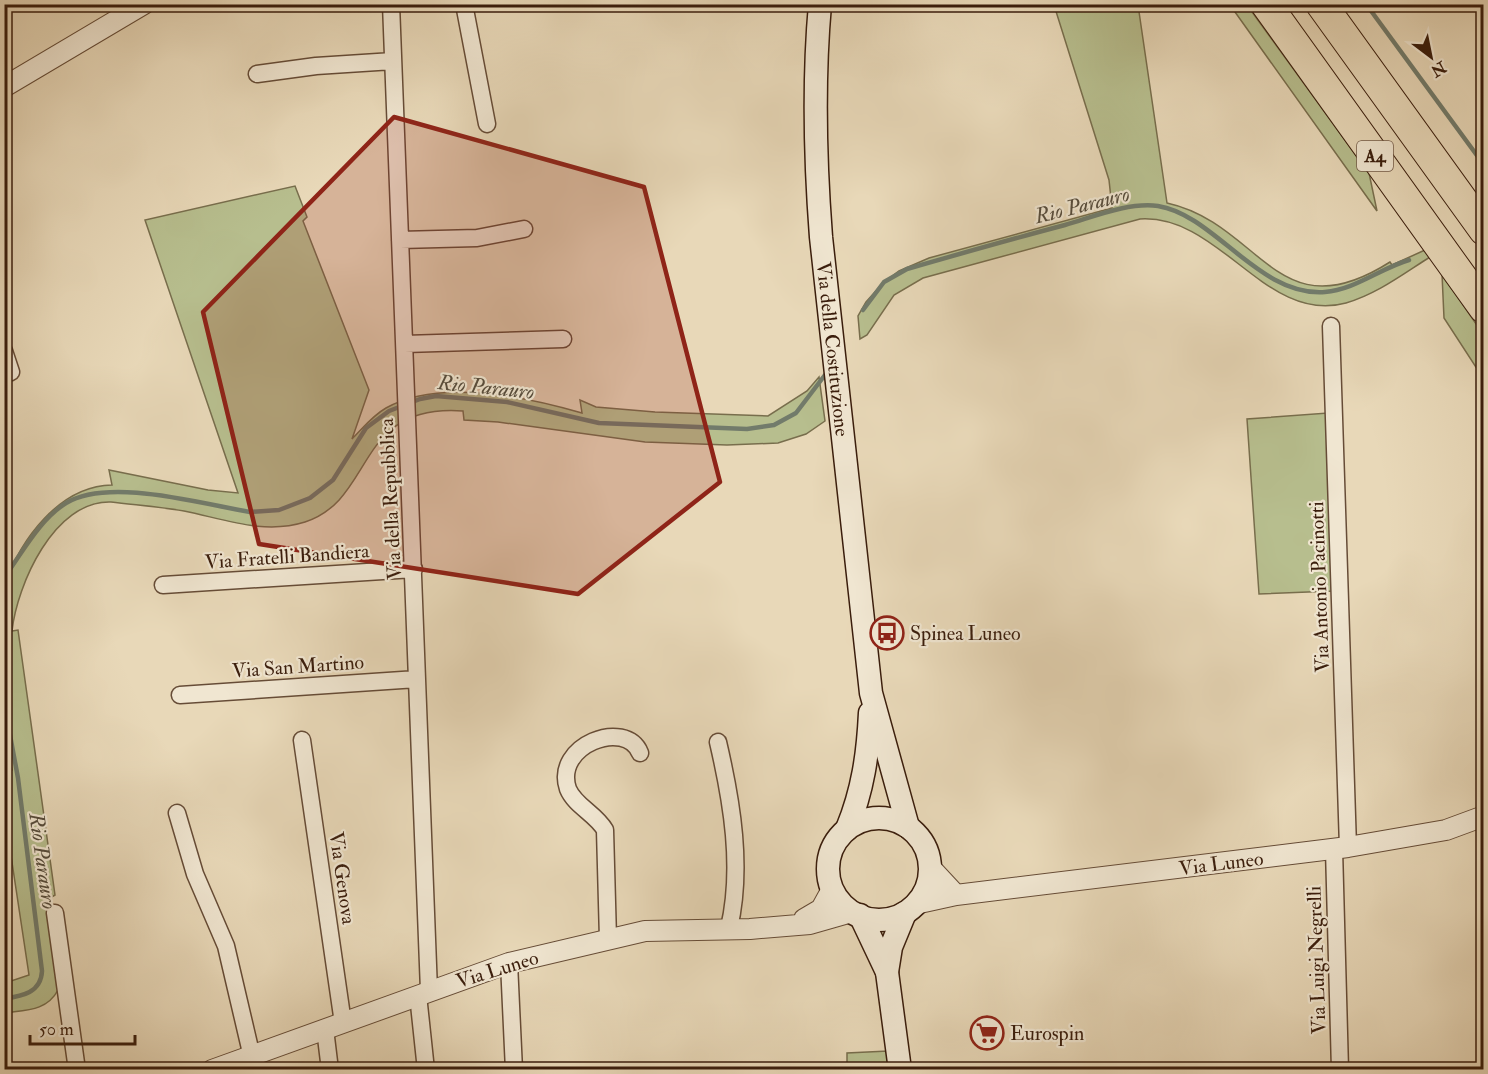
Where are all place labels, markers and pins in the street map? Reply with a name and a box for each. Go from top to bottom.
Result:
bus stop icon: Spinea Luneo [869,615,905,651]
place label: Spinea Luneo [910,621,1021,647]
supermarket icon: Eurospin [969,1015,1005,1051]
place label: Eurospin [1010,1021,1084,1047]

